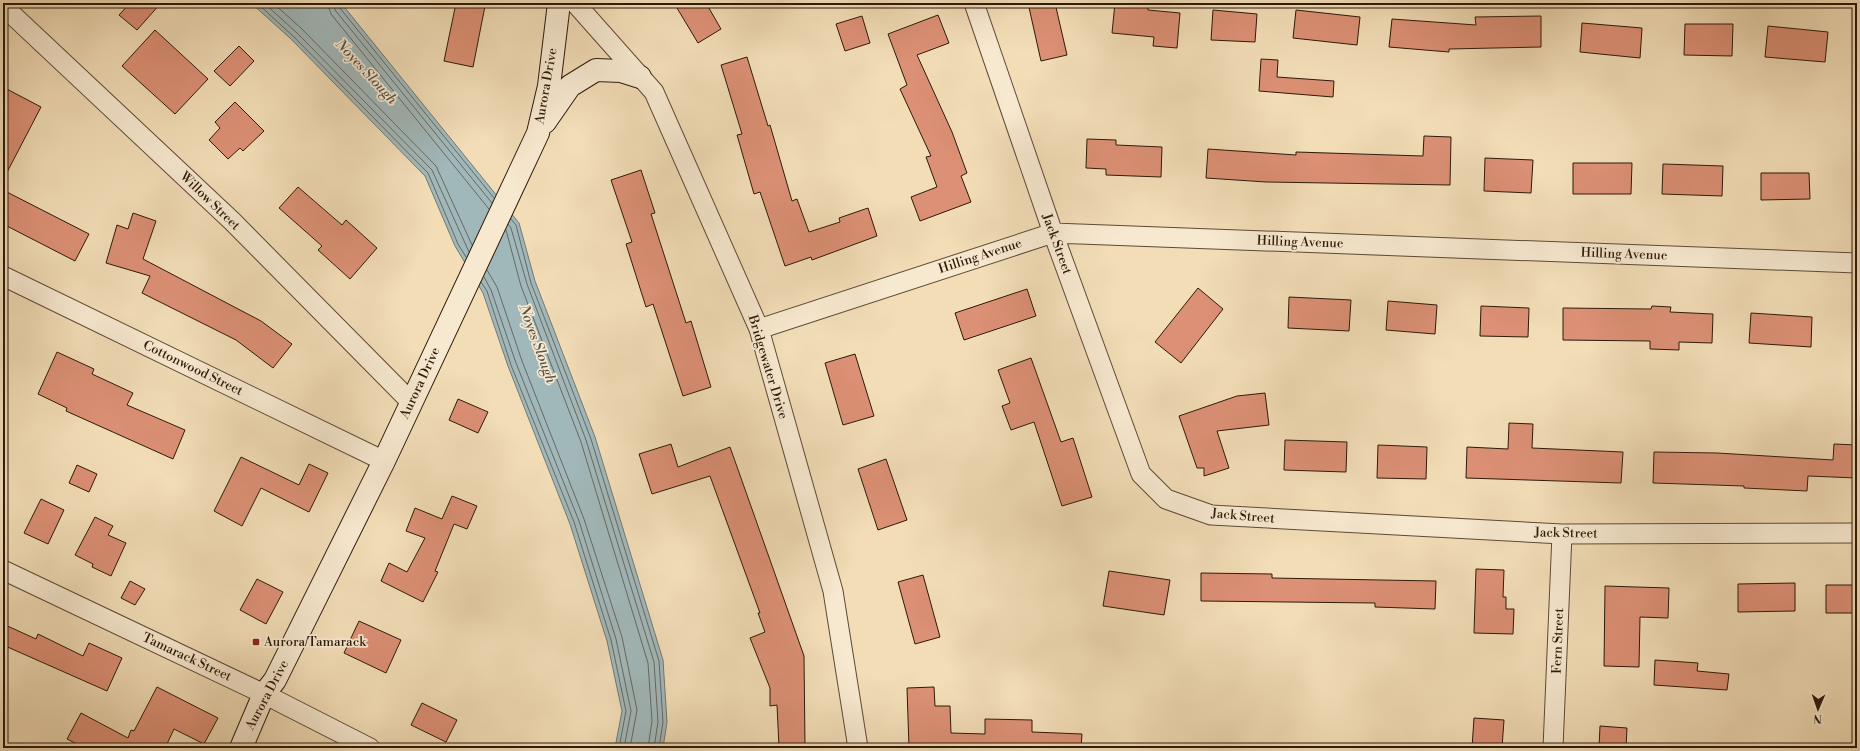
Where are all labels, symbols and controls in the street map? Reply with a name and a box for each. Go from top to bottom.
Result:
water label: Noyes Slough [331,35,401,108]
street label: Aurora Drive [531,46,561,126]
street label: Willow Street [176,168,244,234]
street label: Jack Street [1038,211,1075,277]
street label: Hilling Avenue [1256,232,1344,252]
street label: Hilling Avenue [936,235,1024,277]
street label: Hilling Avenue [1580,244,1668,264]
water label: Noyes Slough [514,301,560,386]
street label: Bridgewater Drive [744,312,792,421]
street label: Cottonwood Street [140,337,246,399]
street label: Aurora Drive [396,344,444,422]
street label: Jack Street [1210,505,1276,527]
street label: Jack Street [1533,524,1598,542]
street label: Fern Street [1549,607,1567,674]
street label: Tamarack Street [140,629,234,685]
place label: Aurora/Tamarack [263,634,367,650]
marker: Aurora/Tamarack [251,637,261,647]
street label: Aurora Drive [241,657,292,734]
north arrow [1798,689,1838,729]
text: N [1813,711,1822,725]

